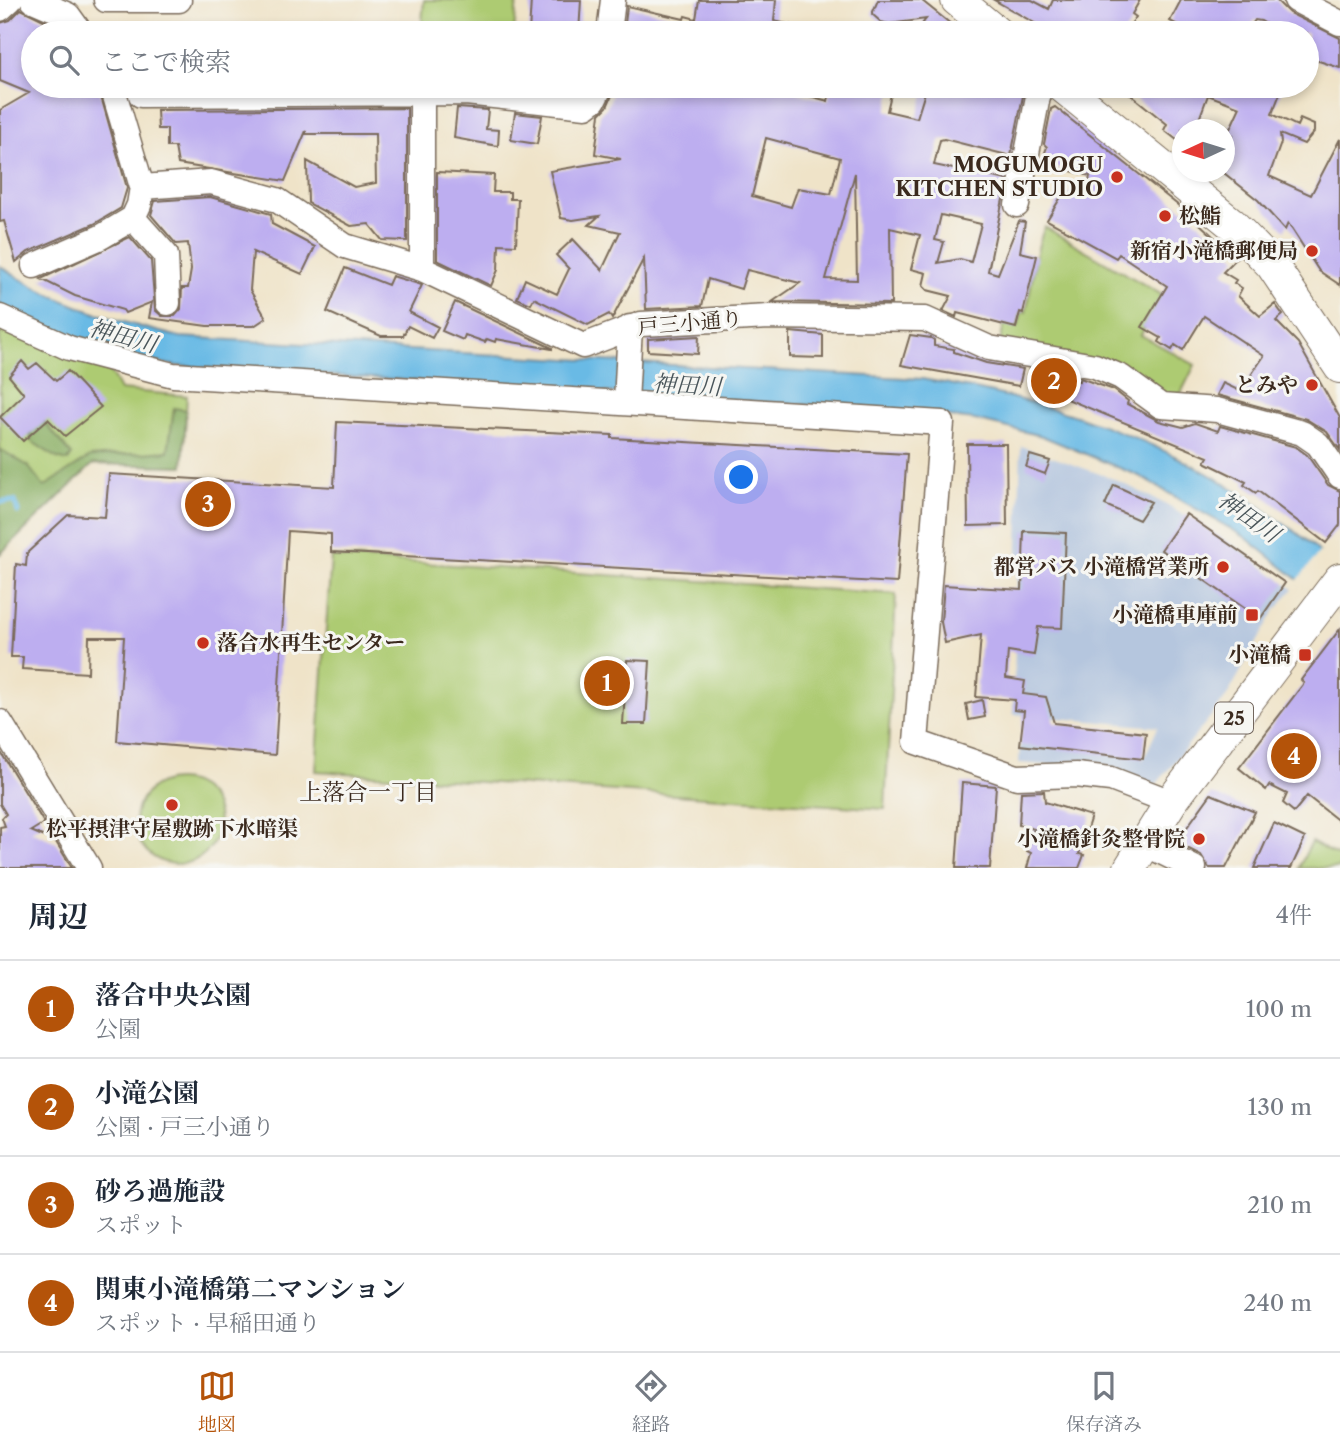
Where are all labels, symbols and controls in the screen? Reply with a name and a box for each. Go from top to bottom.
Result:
search box [21,21,1319,98]
icon: search [45,41,83,79]
text: ここで検索 [101,46,231,78]
north arrow [1172,119,1235,182]
place label: MOGUMOGU KITCHEN STUDIO [895,152,1103,201]
marker: MOGUMOGU KITCHEN STUDIO [1109,169,1125,185]
place label: 松鮨 [1179,203,1221,228]
marker: 松鮨 [1157,208,1173,224]
place label: 新宿小滝橋郵便局 [1130,238,1298,263]
marker: 新宿小滝橋郵便局 [1304,243,1320,259]
street label: 戸三小通り [637,305,743,340]
water label: 神田川 [86,314,163,359]
pin: 2 [1031,355,1077,407]
water label: 神田川 [652,369,725,401]
place label: とみや [1235,372,1298,397]
marker: とみや [1304,377,1320,393]
your location [724,460,758,494]
pin: 3 [185,478,231,530]
water label: 神田川 [1213,486,1288,550]
place label: 都営バス 小滝橋営業所 [994,554,1209,579]
marker: 都営バス 小滝橋営業所 [1215,559,1231,575]
place label: 小滝橋車庫前 [1112,602,1238,627]
marker: 小滝橋車庫前 [1244,607,1260,623]
place label: 落合水再生センター [217,630,405,655]
marker: 落合水再生センター [195,635,211,651]
place label: 小滝橋 [1228,642,1291,667]
marker: 小滝橋 [1297,647,1313,663]
pin: 1 [584,657,630,709]
road number: 25 [1215,702,1253,734]
pin: 4 [1271,730,1317,782]
district label: 上落合一丁目 [299,778,437,806]
marker: 松平摂津守屋敷跡下水暗渠 [164,797,180,813]
place label: 松平摂津守屋敷跡下水暗渠 [46,816,298,841]
place label: 小滝橋針灸整骨院 [1017,826,1185,851]
marker: 小滝橋針灸整骨院 [1191,831,1207,847]
text: 周辺 [28,898,88,935]
text: 4件 [1276,901,1312,929]
text: 落合中央公園 [95,979,251,1011]
text: 1 [46,995,56,1023]
text: 100 m [1246,995,1312,1023]
text: 公園 [95,1015,141,1043]
text: 小滝公園 [95,1077,199,1109]
text: 2 [44,1093,58,1121]
text: 130 m [1248,1093,1312,1121]
text: 公園 · 戸三小通り [95,1113,275,1141]
text: 砂ろ過施設 [95,1175,225,1207]
text: 3 [45,1191,58,1219]
text: 210 m [1247,1191,1312,1219]
text: スポット [95,1211,187,1239]
text: 関東小滝橋第二マンション [95,1273,406,1305]
text: 4 [44,1289,58,1317]
text: 240 m [1243,1289,1312,1317]
text: スポット · 早稲田通り [95,1309,321,1337]
tab: 地図 [198,1367,236,1436]
tab: 経路 [632,1367,670,1436]
tab: 保存済み [1066,1367,1142,1436]

